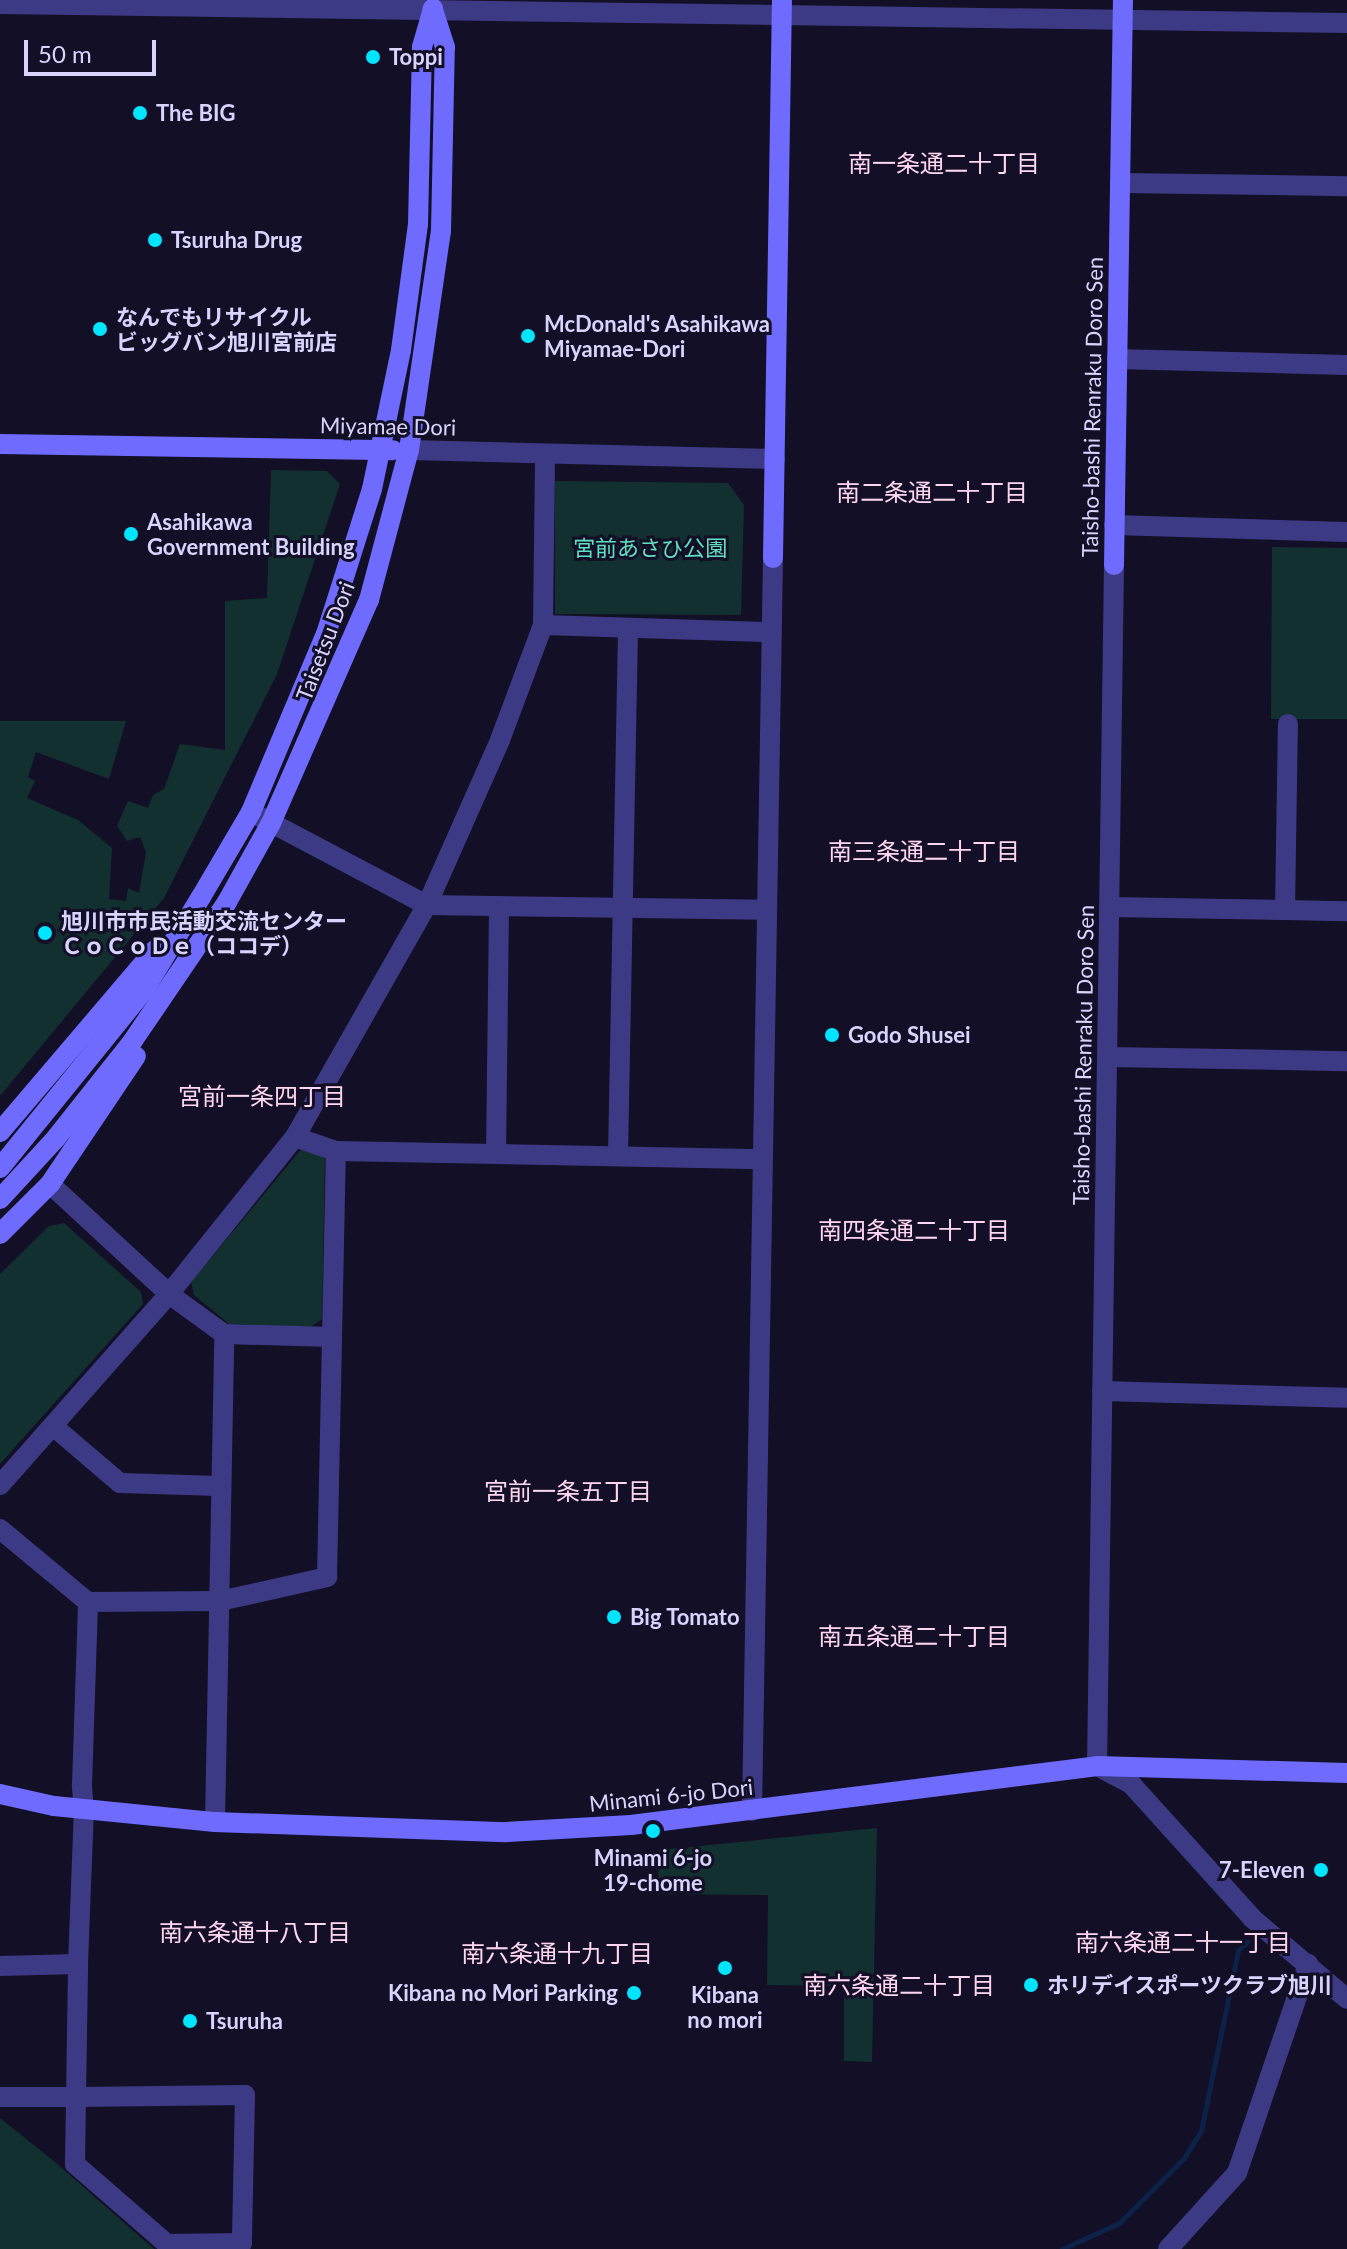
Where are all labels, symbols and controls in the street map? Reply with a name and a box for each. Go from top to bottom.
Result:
scale bar [28,24,160,74]
text: 50 m [38,39,92,68]
place label: Toppi [389,44,443,70]
marker: Toppi [364,48,382,66]
place label: The BIG [156,100,235,126]
marker: The BIG [131,104,149,122]
district label: 南一条通二十丁目 [848,149,1040,177]
place label: Tsuruha Drug [171,227,302,253]
marker: Tsuruha Drug [146,231,164,249]
street label: Taisho-bashi Renraku Doro Sen [1076,257,1108,557]
place label: なんでもリサイクル ビッグバン旭川宮前店 [116,303,336,354]
place label: McDonald's Asahikawa Miyamae-Dori [544,310,771,362]
marker: なんでもリサイクル ビッグバン旭川宮前店 [91,320,109,338]
marker: McDonald's Asahikawa Miyamae-Dori [519,327,537,345]
street label: Miyamae Dori [320,412,456,440]
district label: 南二条通二十丁目 [836,478,1028,506]
place label: Asahikawa Government Building [147,508,355,560]
marker: Asahikawa Government Building [122,525,140,543]
park label: 宮前あさひ公園 [573,535,727,561]
street label: Taisetsu Dori [290,578,360,704]
district label: 南三条通二十丁目 [828,837,1020,865]
street label: Taisho-bashi Renraku Doro Sen [1067,905,1099,1205]
place label: 旭川市市民活動交流センター ＣｏＣｏＤｅ（ココデ） [61,907,347,958]
marker: 旭川市市民活動交流センター ＣｏＣｏＤｅ（ココデ） [36,924,54,942]
place label: Godo Shusei [848,1022,971,1048]
marker: Godo Shusei [823,1026,841,1044]
district label: 宮前一条四丁目 [178,1082,346,1110]
district label: 南四条通二十丁目 [818,1216,1010,1244]
district label: 宮前一条五丁目 [484,1477,652,1505]
place label: Big Tomato [630,1604,740,1630]
marker: Big Tomato [605,1608,623,1626]
district label: 南五条通二十丁目 [818,1622,1010,1650]
street label: Minami 6-jo Dori [588,1773,754,1817]
marker: Minami 6-jo 19-chome [644,1822,662,1840]
place label: Minami 6-jo 19-chome [594,1844,712,1896]
place label: 7-Eleven [1219,1857,1305,1883]
marker: 7-Eleven [1312,1861,1330,1879]
district label: 南六条通十八丁目 [159,1918,351,1946]
district label: 南六条通二十一丁目 [1075,1928,1291,1956]
district label: 南六条通十九丁目 [461,1939,653,1967]
marker: Kibana no mori [716,1959,734,1977]
district label: 南六条通二十丁目 [803,1971,995,1999]
place label: ホリデイスポーツクラブ旭川 [1047,1972,1333,1998]
marker: ホリデイスポーツクラブ旭川 [1022,1976,1040,1994]
place label: Kibana no Mori Parking [388,1980,618,2006]
place label: Kibana no mori [687,1981,763,2032]
marker: Kibana no Mori Parking [625,1984,643,2002]
place label: Tsuruha [206,2008,283,2034]
marker: Tsuruha [181,2012,199,2030]

